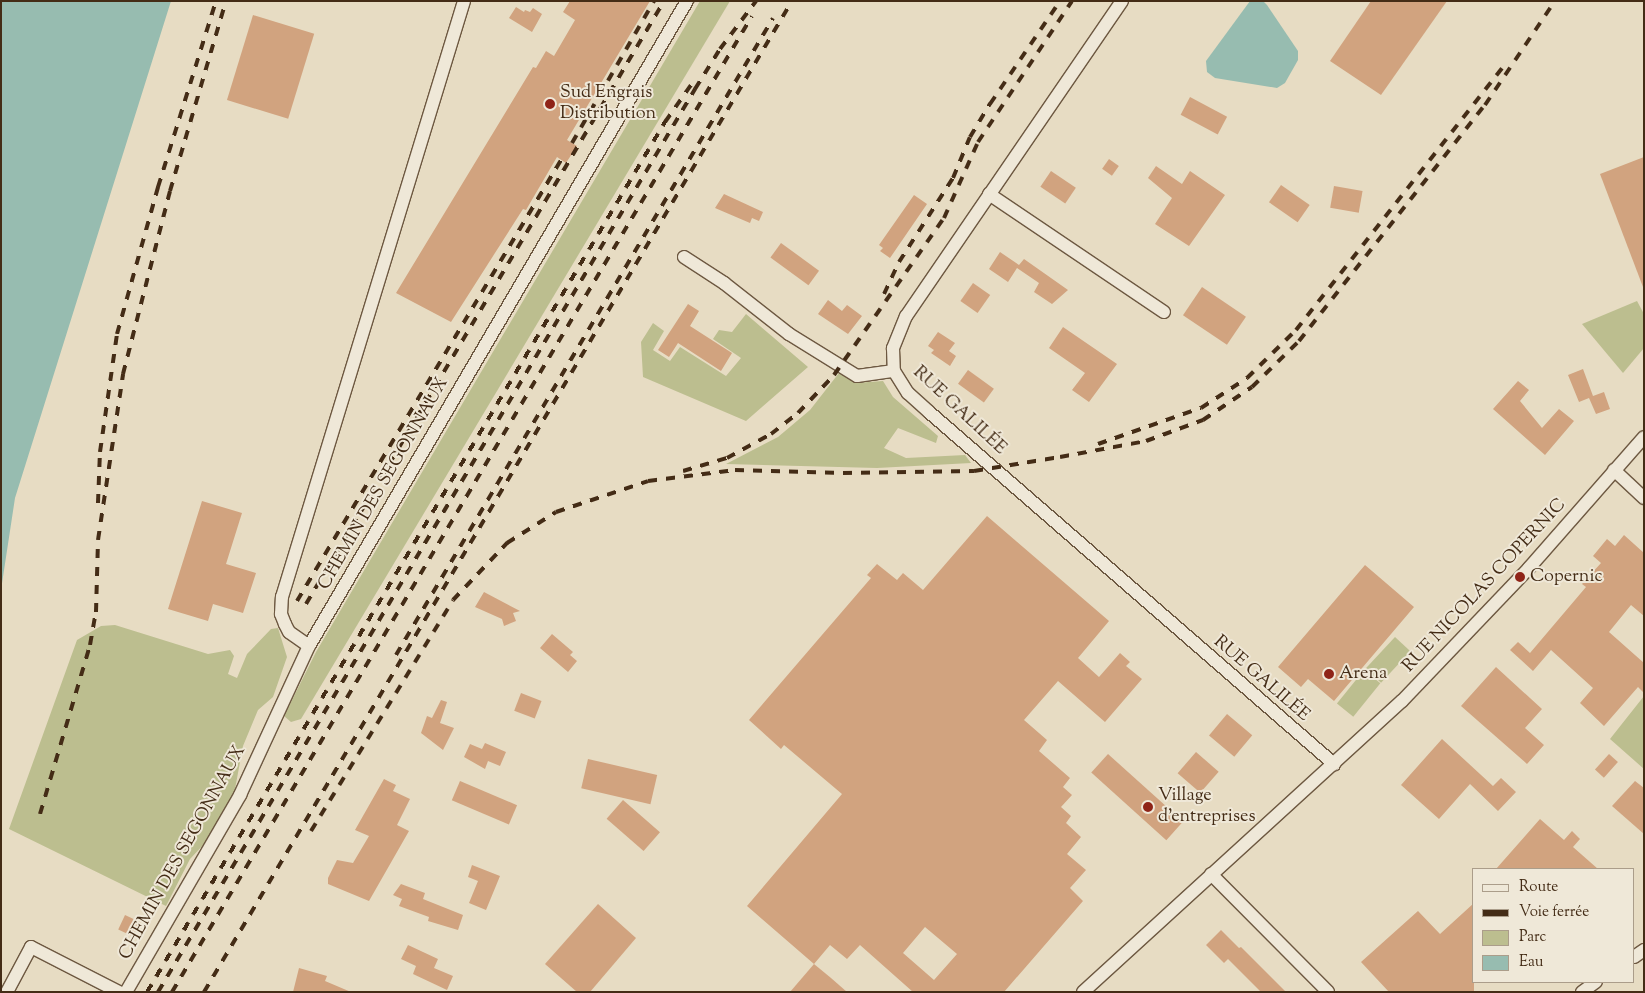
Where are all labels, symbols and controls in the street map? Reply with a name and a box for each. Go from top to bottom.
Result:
place label: Sud Engrais Distribution [560,83,656,126]
marker: Sud Engrais Distribution [544,98,556,110]
street label: RUE GALILÉE [908,362,1010,460]
street label: CHEMIN DES SEGONNAUX [314,374,454,594]
street label: RUE NICOLAS COPERNIC [1399,495,1571,677]
place label: Copernic [1530,566,1603,588]
marker: Copernic [1514,571,1526,583]
street label: RUE GALILÉE [1209,632,1313,726]
place label: Arena [1339,663,1387,685]
marker: Arena [1323,668,1335,680]
street label: CHEMIN DES SEGONNAUX [115,742,251,964]
place label: Village d'entreprises [1158,786,1256,829]
marker: Village d'entreprises [1142,801,1154,813]
legend [1472,868,1635,983]
text: Route [1519,877,1558,898]
text: Voie ferrée [1519,902,1589,923]
text: Parc [1519,927,1546,948]
text: Eau [1519,952,1543,973]

